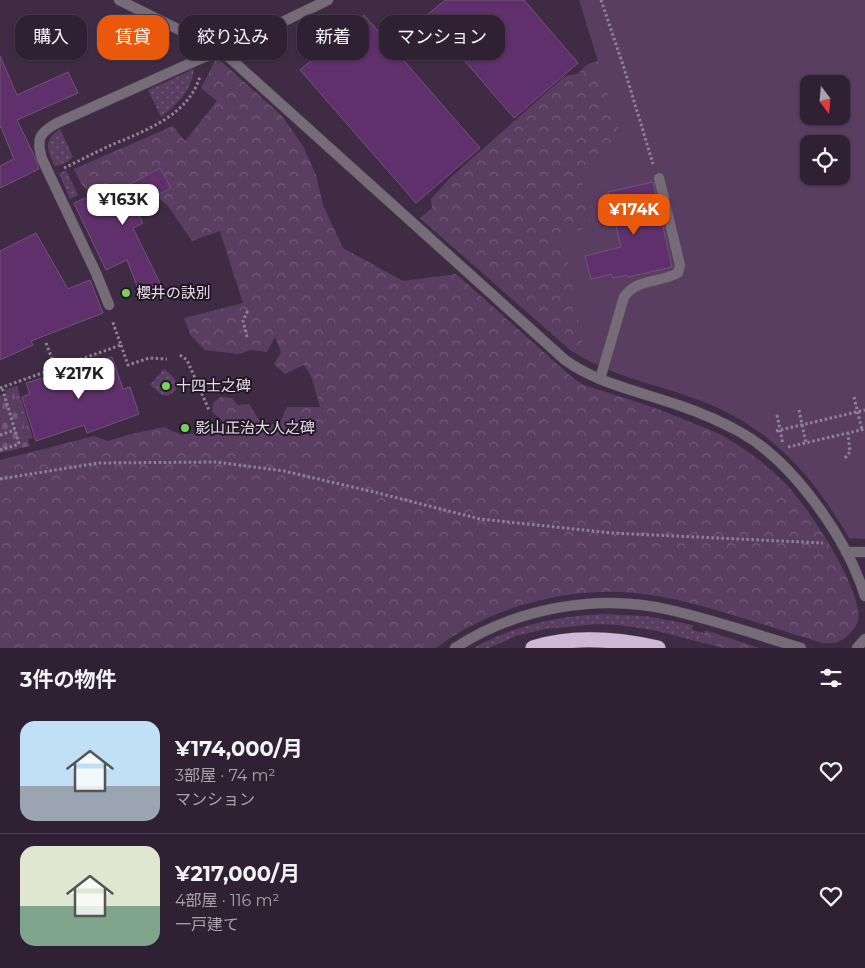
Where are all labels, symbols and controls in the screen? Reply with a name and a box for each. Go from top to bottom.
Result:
chip: 購入 [15,15,87,60]
chip: 賃貸 [97,15,169,60]
chip: 絞り込み [179,15,287,60]
chip: 新着 [297,15,369,60]
chip: マンション [379,15,505,60]
north arrow [800,75,850,125]
map controls [800,75,850,185]
button: locate [800,135,850,185]
pin: ¥163K [88,184,158,226]
text: ¥163K [98,190,148,209]
pin: ¥174K [599,194,669,236]
text: ¥174K [609,200,659,219]
place label: 櫻井の訣別 [136,283,211,302]
marker: 櫻井の訣別 [120,287,132,299]
pin: ¥217K [44,358,114,400]
text: ¥217K [54,364,104,383]
place label: 十四士之碑 [176,376,251,395]
marker: 十四士之碑 [160,380,172,392]
place label: 影山正治大人之碑 [195,418,315,437]
marker: 影山正治大人之碑 [179,422,191,434]
icon: filters [817,664,845,692]
text: 3件の物件 [20,667,116,692]
text: ¥174,000/月 [175,736,303,761]
icon: home [60,741,120,801]
icon: heart [817,757,845,785]
text: 3部屋 · 74 m² [175,766,275,785]
text: マンション [175,790,255,809]
text: ¥217,000/月 [175,861,300,886]
icon: home [60,866,120,926]
icon: heart [817,882,845,910]
text: 4部屋 · 116 m² [175,891,279,910]
text: 一戸建て [175,915,239,934]

